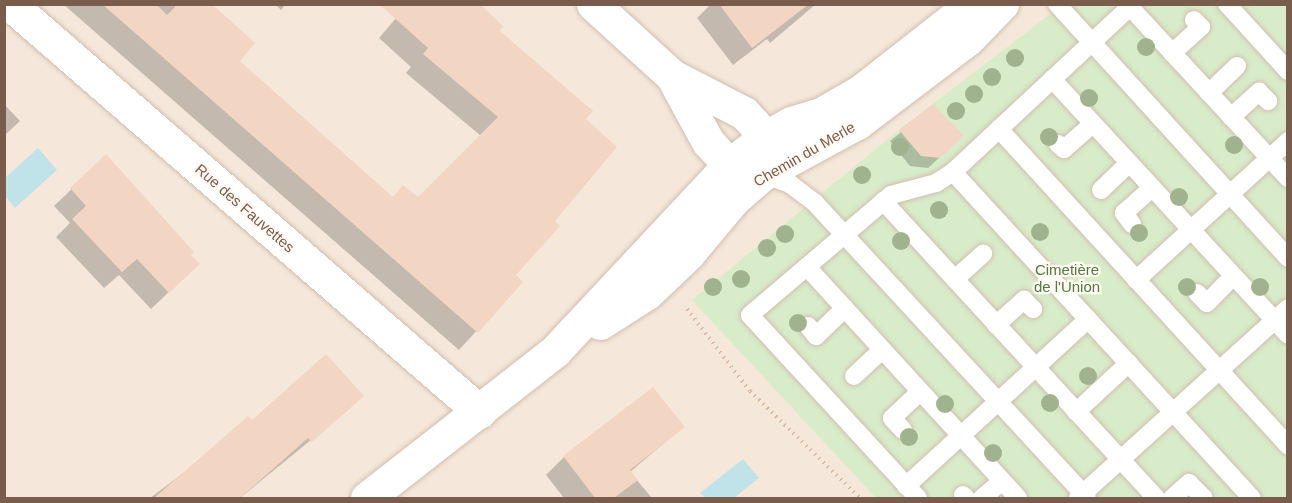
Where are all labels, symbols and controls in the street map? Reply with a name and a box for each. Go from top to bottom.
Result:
street label: Chemin du Merle [750,118,858,190]
street label: Rue des Fauvettes [192,160,298,256]
park label: Cimetière de l'Union [1034,260,1100,295]

